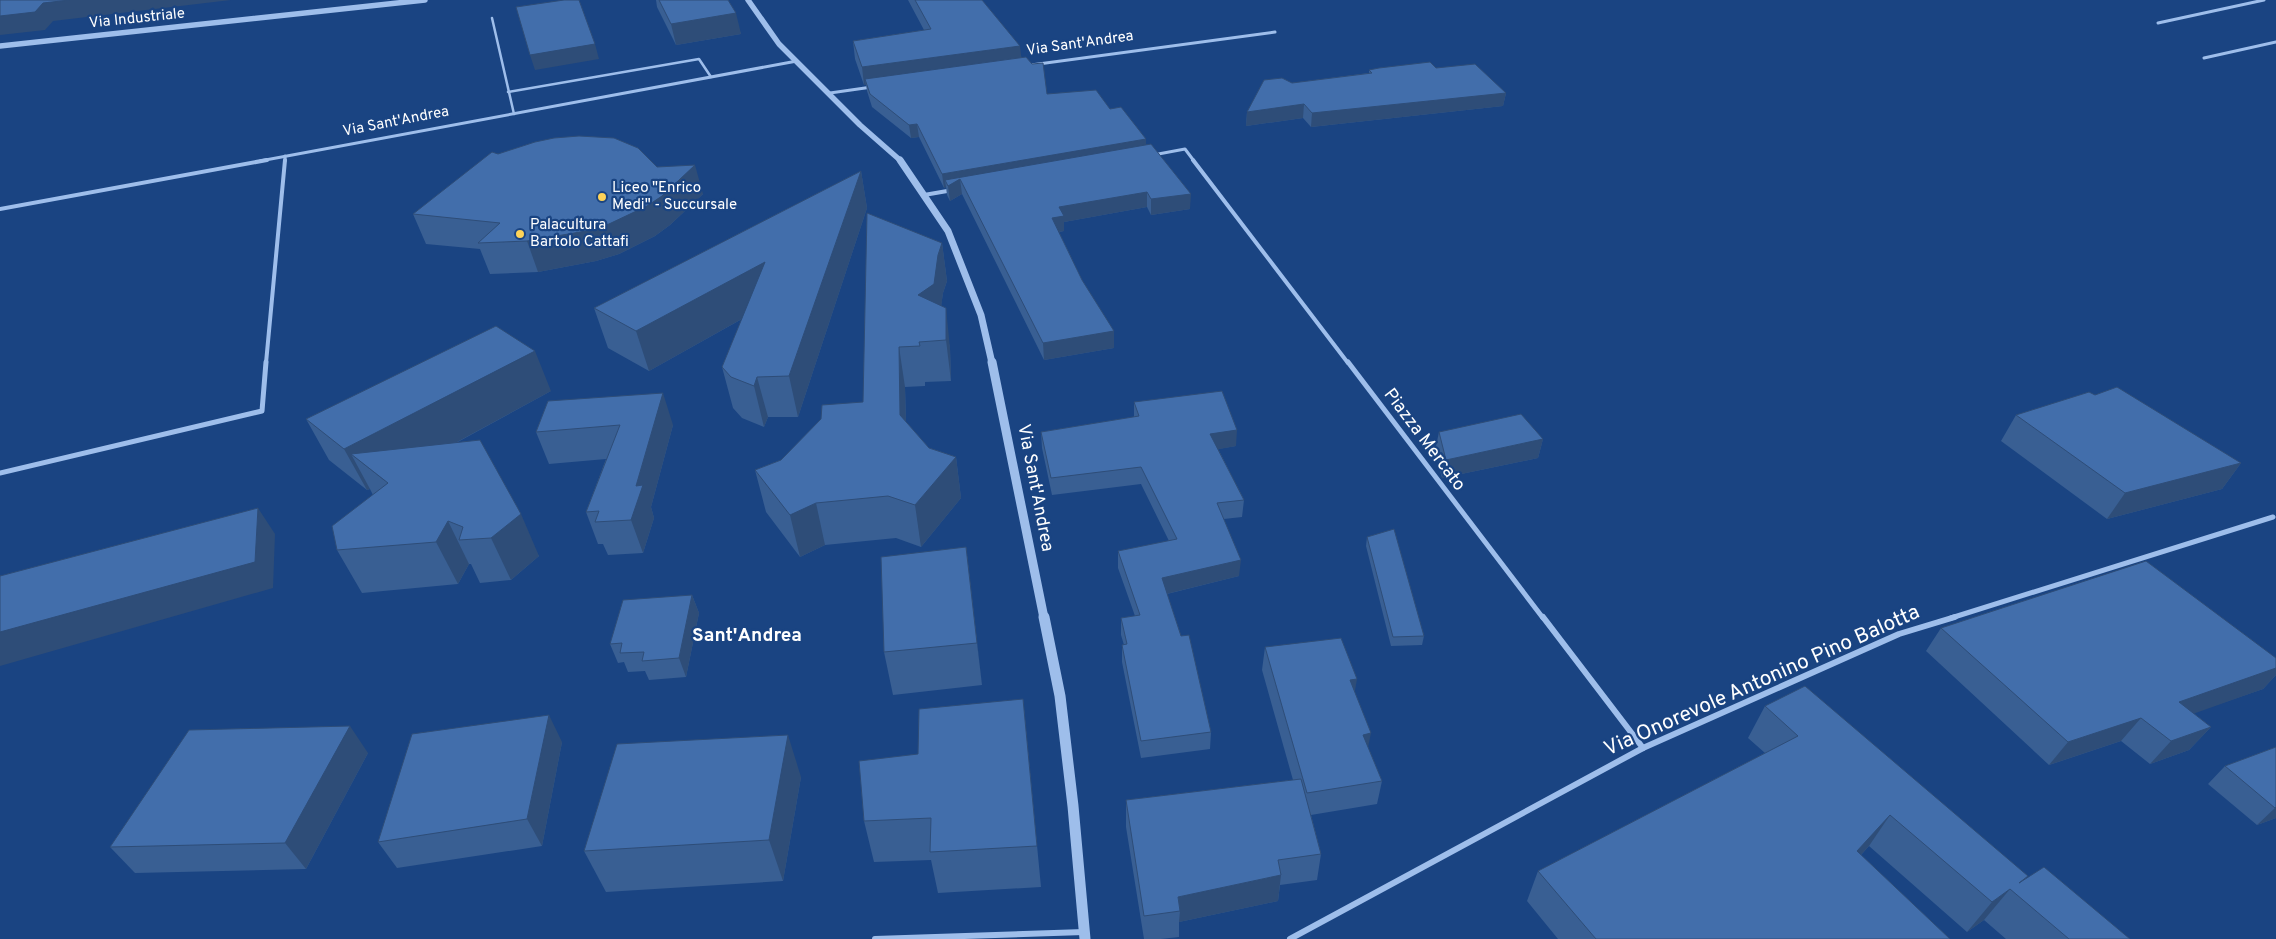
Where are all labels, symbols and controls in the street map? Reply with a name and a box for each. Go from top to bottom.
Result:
street label: Via Industriale [88,5,186,33]
street label: Via Sant'Andrea [1025,27,1135,61]
street label: Via Sant'Andrea [341,102,451,142]
place label: Liceo "Enrico Medi" - Succursale [612,179,737,215]
marker: Liceo "Enrico Medi" - Succursale [596,191,608,203]
place label: Palacultura Bartolo Cattafi [530,216,629,252]
marker: Palacultura Bartolo Cattafi [514,228,526,240]
street label: Piazza Mercato [1378,384,1470,496]
street label: Via Sant'Andrea [1011,422,1059,554]
street label: Via Onorevole Antonino Pino Balotta [1600,599,1924,763]
district label: Sant'Andrea [692,624,802,648]

